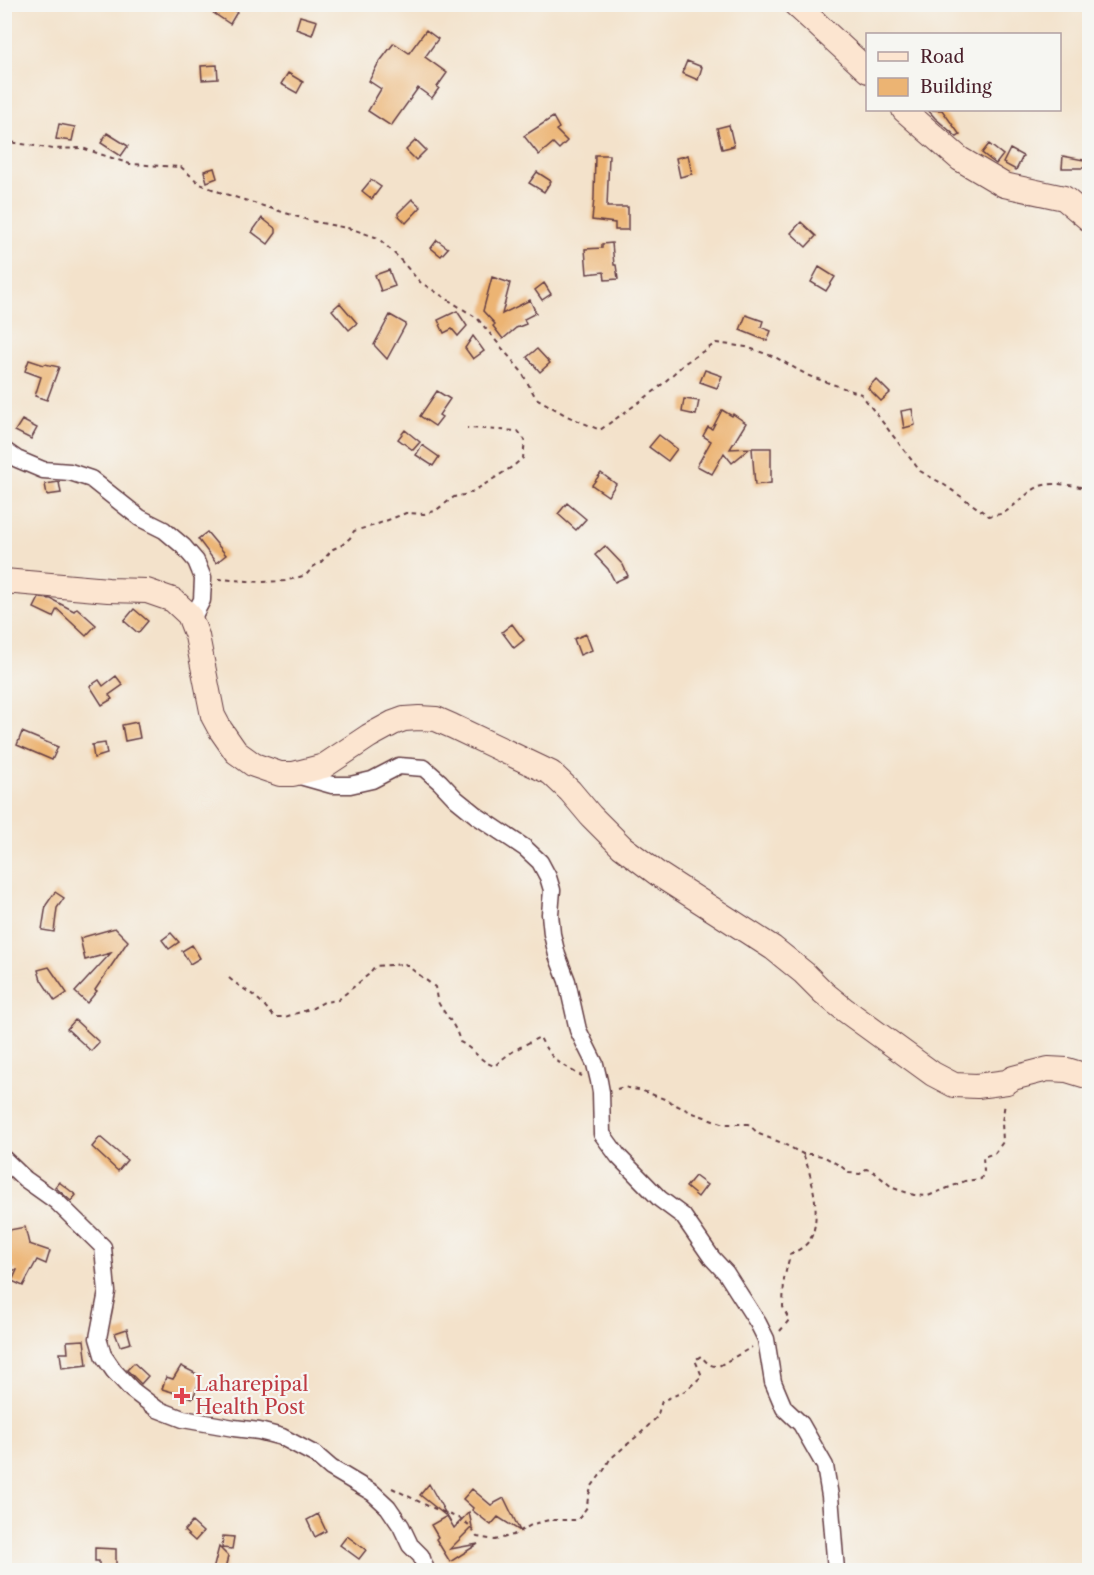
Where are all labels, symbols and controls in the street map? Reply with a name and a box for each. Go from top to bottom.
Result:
legend [866,33,1061,111]
text: Road [920,46,965,68]
text: Building [920,76,992,98]
place label: Laharepipal Health Post [195,1372,308,1419]
marker: Laharepipal Health Post [173,1387,191,1405]

